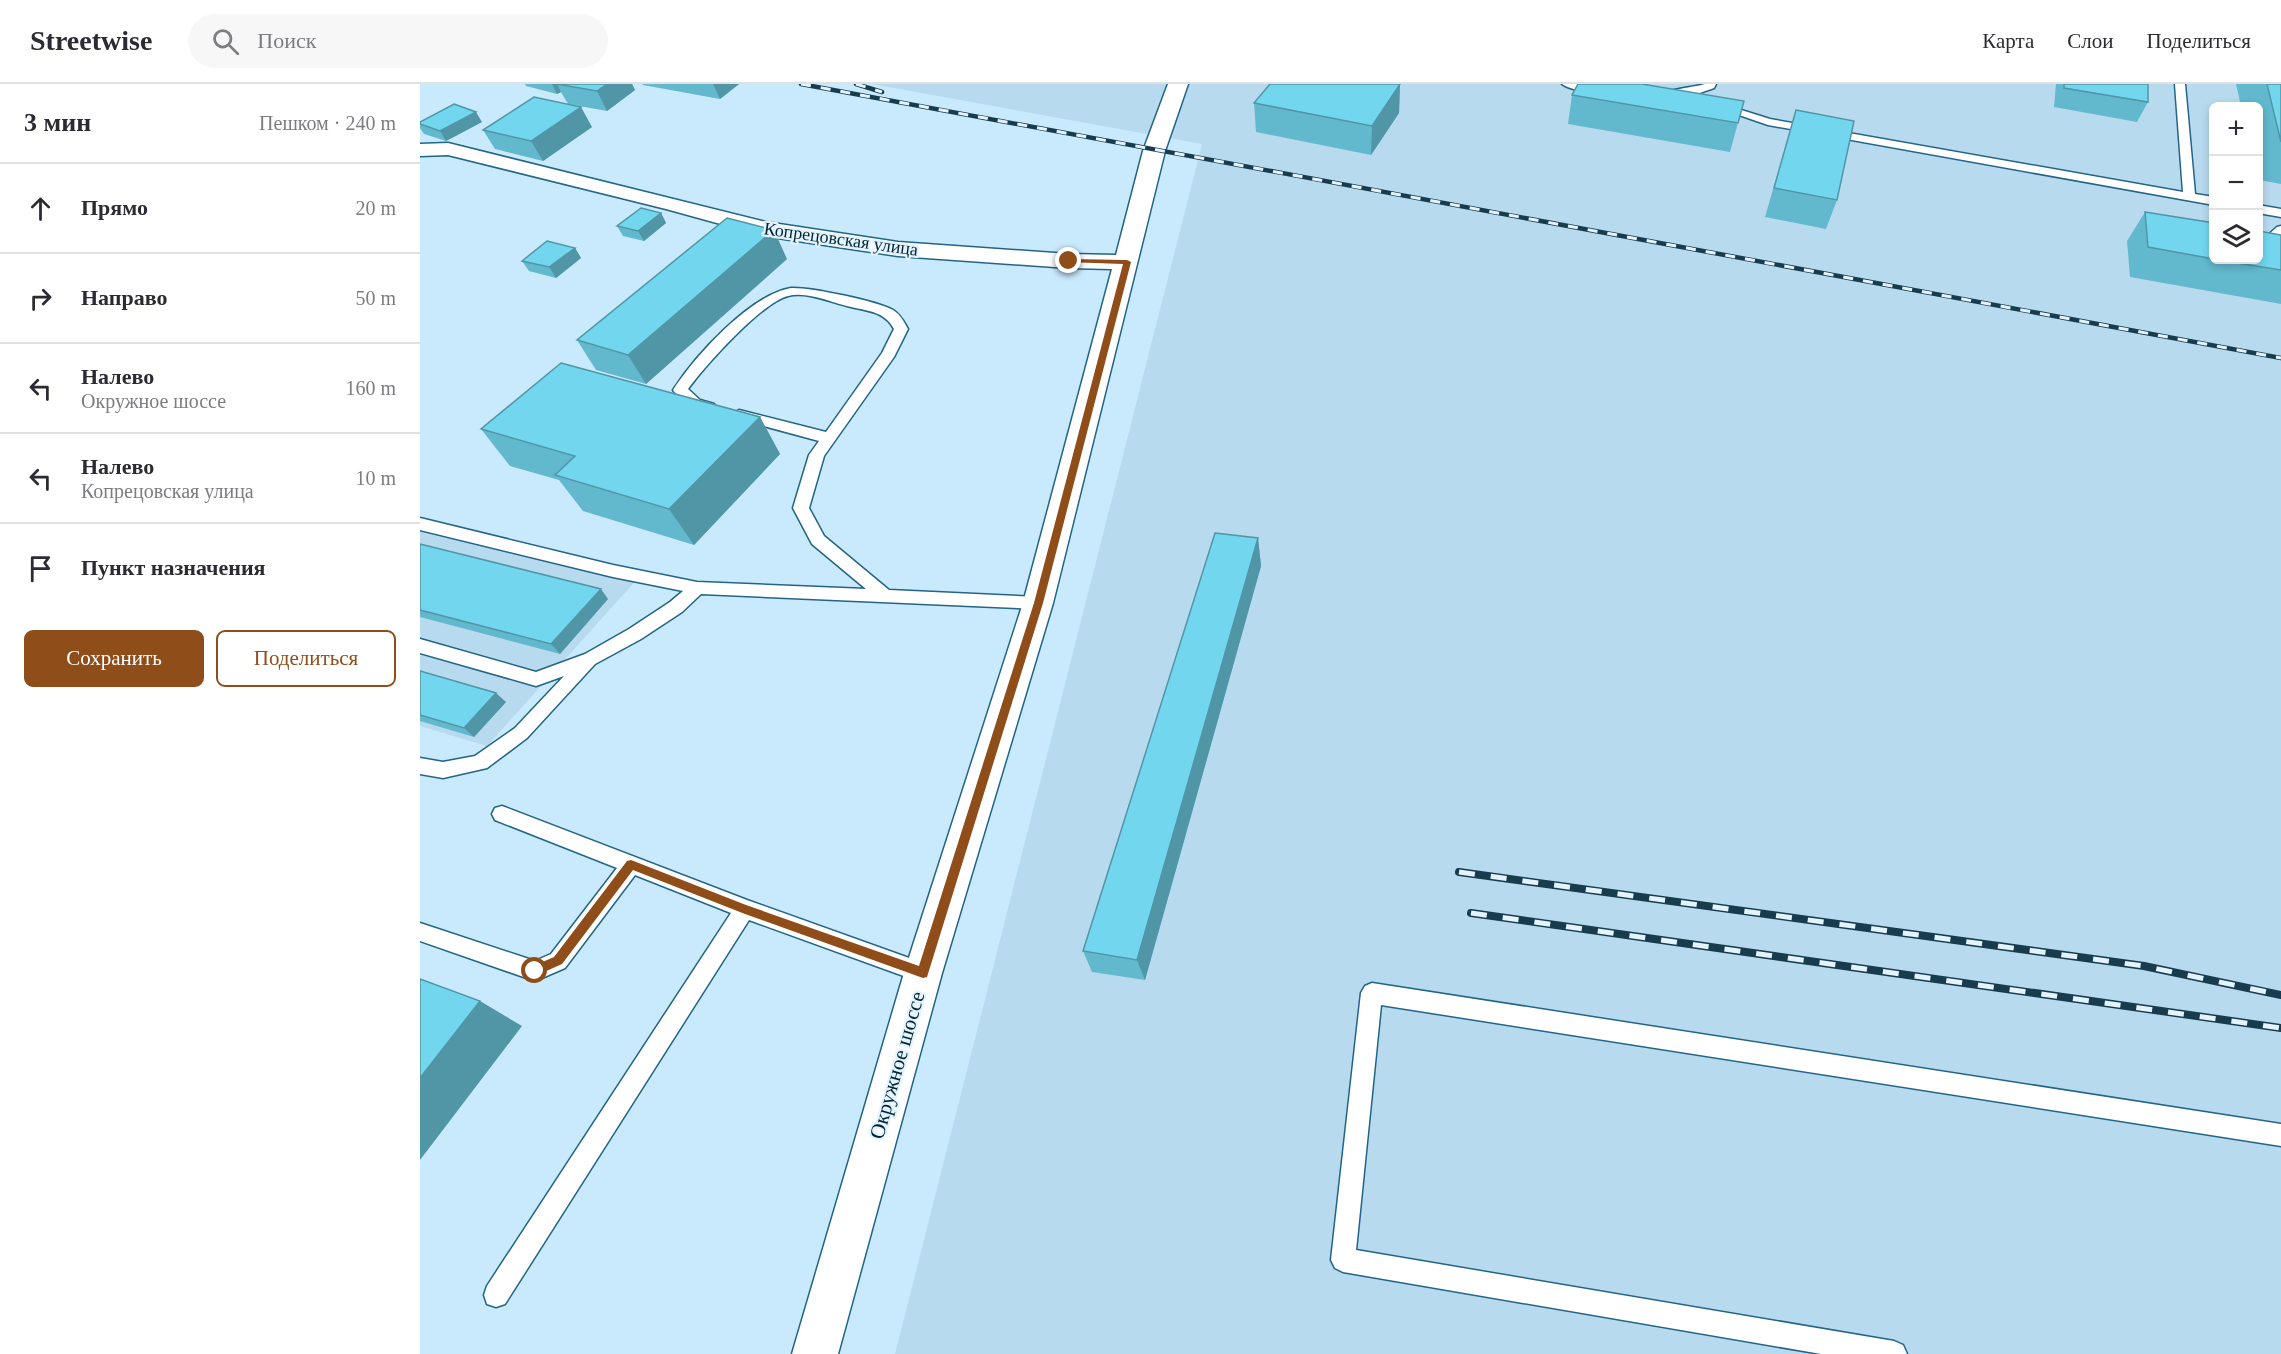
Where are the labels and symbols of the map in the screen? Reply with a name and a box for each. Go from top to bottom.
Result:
street label: Копрецовская улица [763,218,919,260]
route end [1055,247,1081,273]
route start [521,957,547,983]
street label: Окружное шоссе [864,988,930,1142]

